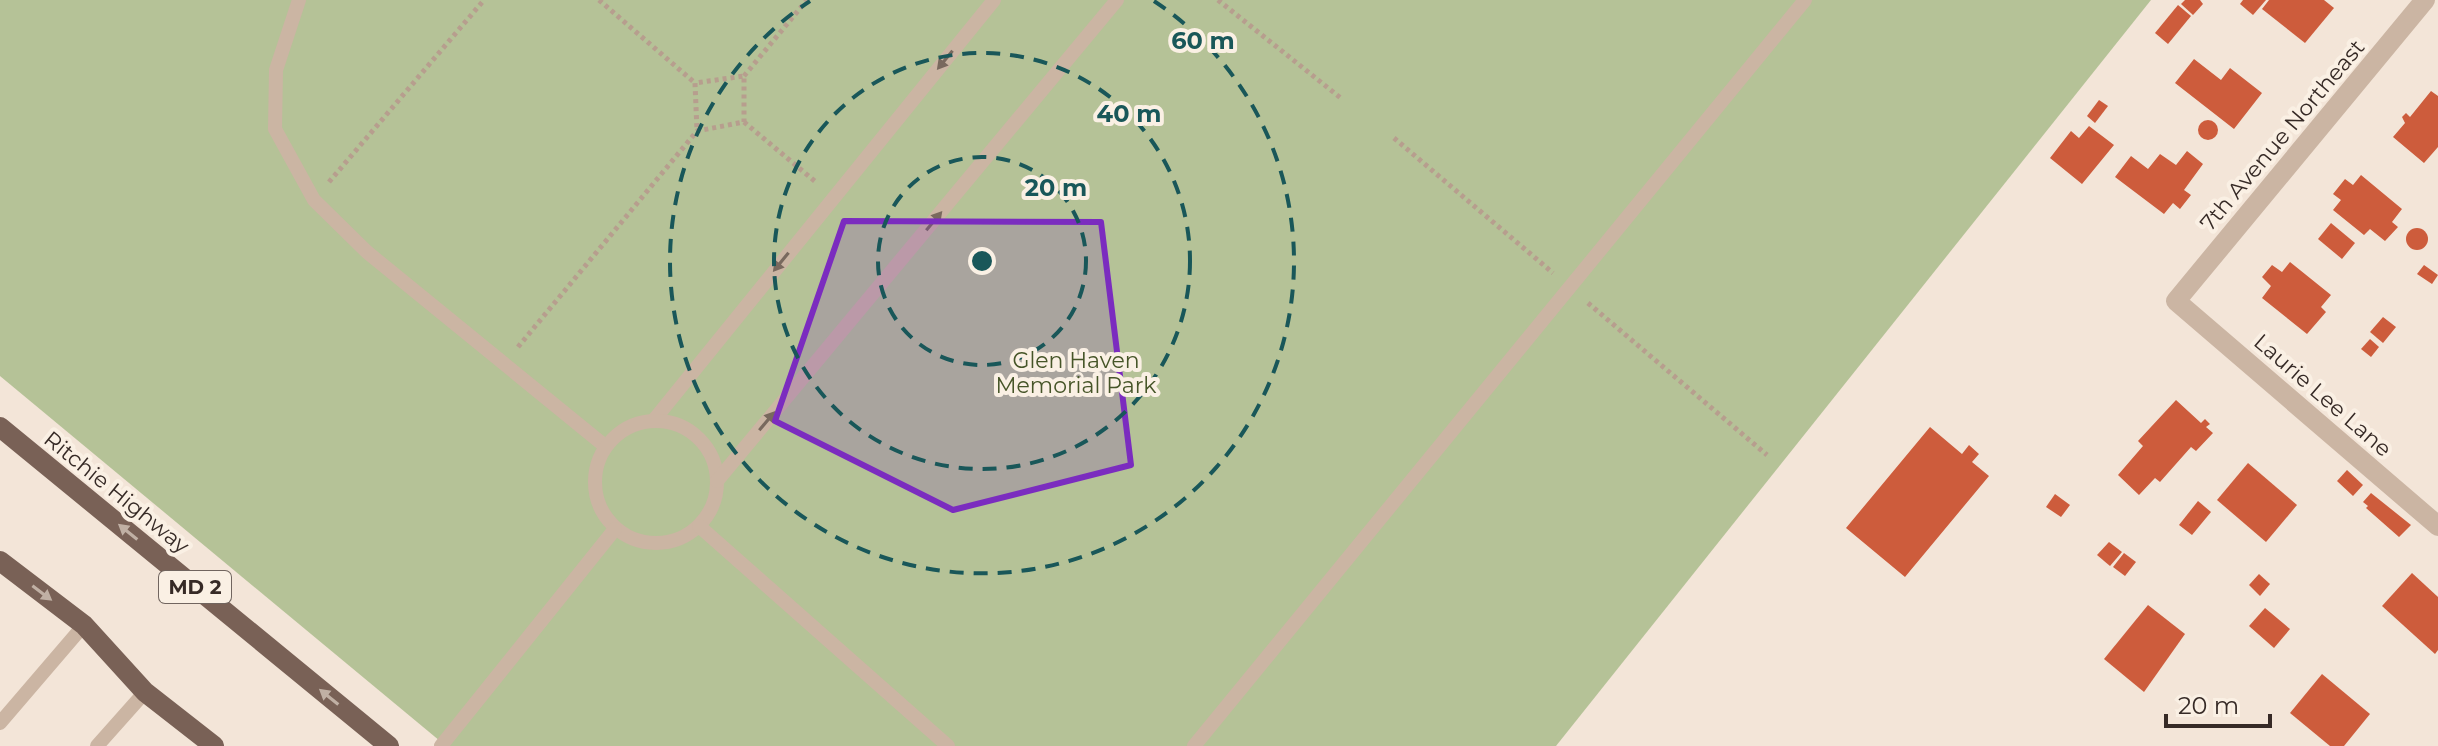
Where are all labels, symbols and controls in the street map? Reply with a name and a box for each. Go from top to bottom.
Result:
text: 60 m [1171,26,1235,55]
street label: 7th Avenue Northeast [2195,34,2370,236]
one-way arrow [937,50,954,70]
text: 40 m [1097,99,1161,128]
text: 20 m [1025,173,1087,202]
one-way arrow [925,211,942,231]
centre of rings [968,247,996,275]
one-way arrow [773,252,789,272]
street label: Laurie Lee Lane [2248,328,2397,463]
park label: Glen Haven Memorial Park [996,347,1157,399]
one-way arrow [758,411,775,431]
street label: Ritchie Highway [39,426,195,559]
one-way arrow [118,524,138,541]
road number: MD 2 [159,571,231,603]
one-way arrow [31,585,53,601]
scale bar [2166,678,2270,728]
one-way arrow [319,689,339,705]
text: 20 m [2178,691,2239,720]

